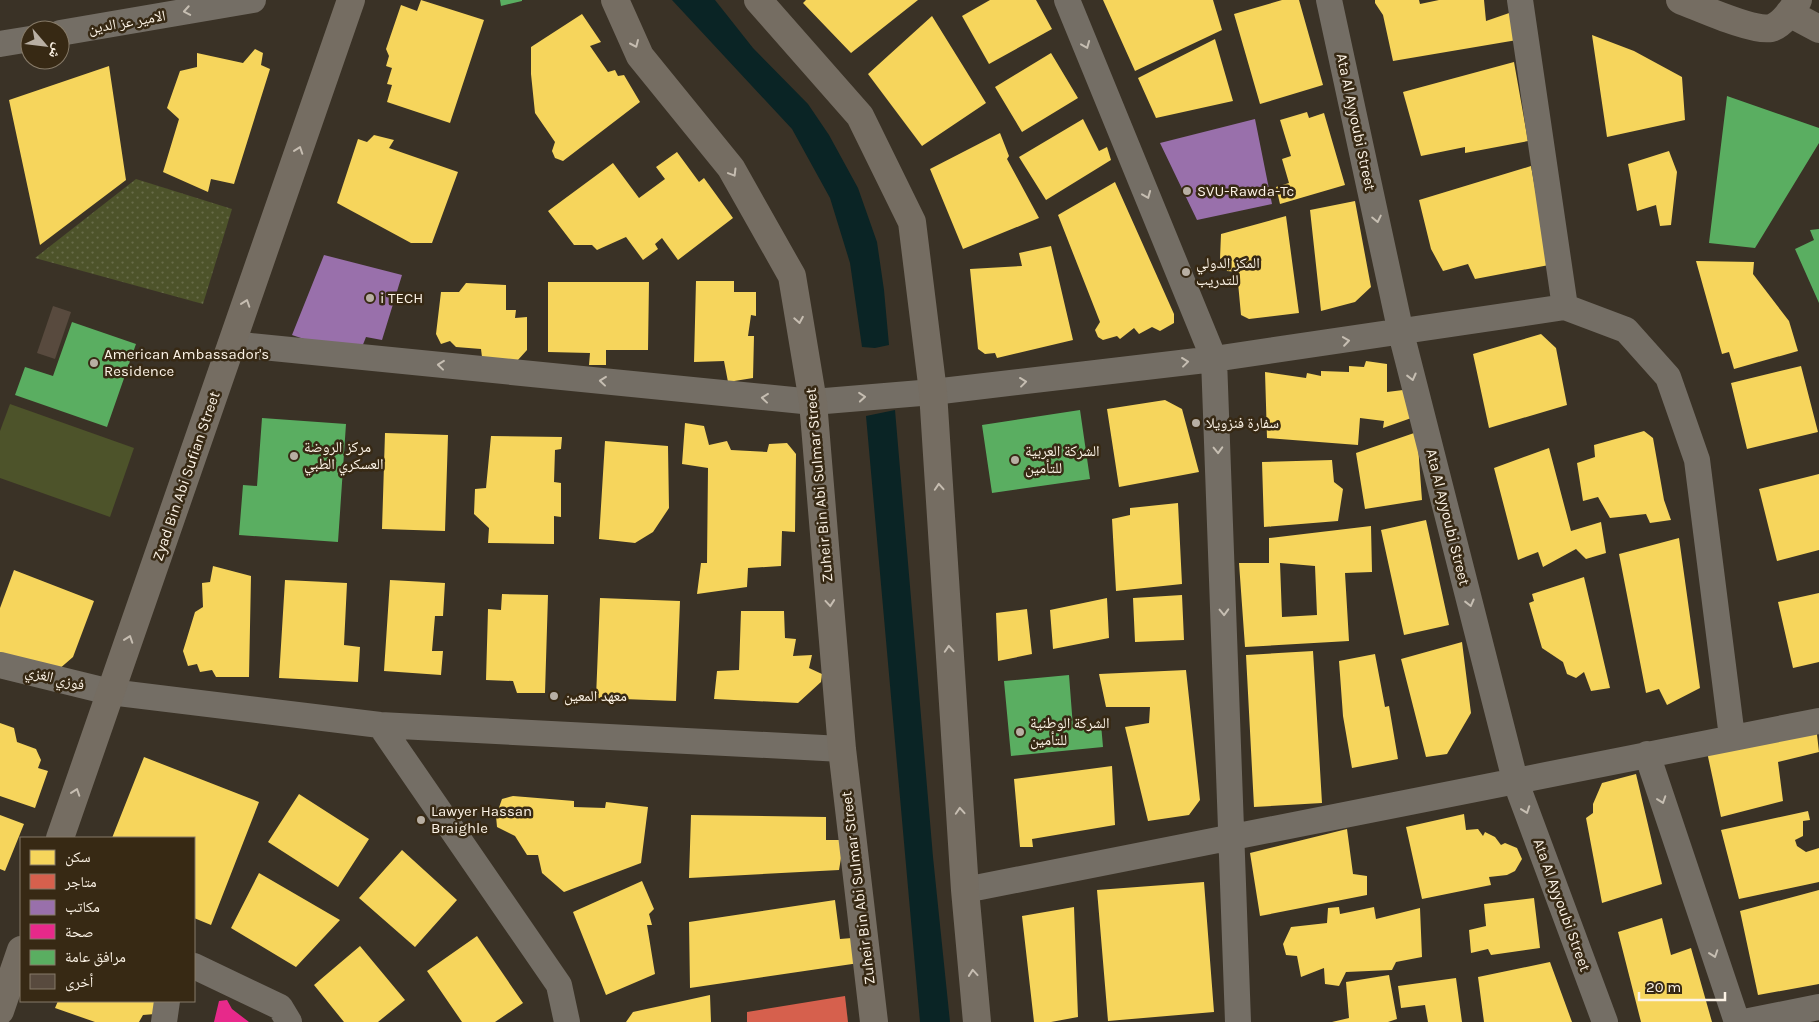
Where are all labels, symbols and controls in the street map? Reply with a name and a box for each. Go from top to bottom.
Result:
street label: الامير عز الدين [87,6,167,39]
one-way arrow [183,6,192,16]
north arrow [20,20,70,70]
one-way arrow [628,39,639,48]
text: ش [45,40,67,62]
one-way arrow [1079,40,1090,49]
street label: Ata Al Ayyoubi Street [1333,52,1379,193]
one-way arrow [293,146,303,155]
one-way arrow [727,168,737,177]
place label: SVU-Rawda-Tc [1197,182,1294,200]
marker: SVU-Rawda-Tc [1181,185,1193,197]
one-way arrow [1142,191,1152,199]
one-way arrow [1371,214,1381,223]
place label: المكز الدولي للتدريب [1196,254,1260,289]
marker: المكز الدولي للتدريب [1180,266,1192,278]
place label: i TECH [380,289,423,307]
marker: i TECH [364,292,376,304]
one-way arrow [240,300,250,308]
one-way arrow [794,315,804,324]
one-way arrow [1342,336,1350,347]
place label: American Ambassador's Residence [104,345,269,380]
marker: American Ambassador's Residence [88,357,100,369]
one-way arrow [1181,357,1189,368]
one-way arrow [437,360,445,371]
one-way arrow [1407,373,1417,381]
one-way arrow [599,376,607,387]
one-way arrow [1020,377,1028,388]
street label: Zuheir Bin Abi Sulmar Street [802,387,836,583]
street label: Zyad Bin Abi Sufian Street [148,388,224,563]
one-way arrow [760,392,768,403]
one-way arrow [858,392,866,403]
place label: سفارة فنزويلا [1206,414,1279,432]
marker: سفارة فنزويلا [1190,417,1202,429]
place label: مركز الروضة العسكري الطبي [304,438,384,476]
place label: الشركة العربية للتأمين [1025,442,1100,478]
one-way arrow [1212,446,1223,454]
street label: Ata Al Ayyoubi Street [1422,447,1474,587]
marker: مركز الروضة العسكري الطبي [288,450,300,462]
marker: الشركة العربية للتأمين [1009,454,1021,466]
one-way arrow [933,483,944,491]
one-way arrow [1464,598,1475,607]
one-way arrow [824,599,835,607]
one-way arrow [1218,608,1229,616]
one-way arrow [123,635,133,643]
one-way arrow [944,645,955,653]
street label: فوزي الغزي [23,662,86,697]
place label: معهد المعين [564,687,627,706]
marker: معهد المعين [548,690,560,702]
place label: الشركة الوطنية للتأمين [1030,714,1110,750]
marker: الشركة الوطنية للتأمين [1014,726,1026,738]
one-way arrow [70,788,80,797]
street label: Zuheir Bin Abi Sulmar Street [837,790,879,986]
one-way arrow [1657,796,1667,804]
place label: Lawyer Hassan Braighle [431,802,532,837]
one-way arrow [1520,805,1530,814]
one-way arrow [955,807,966,815]
marker: Lawyer Hassan Braighle [415,814,427,826]
street label: Ata Al Ayyoubi Street [1530,836,1595,974]
legend [20,837,195,1002]
text: سكن [65,848,91,867]
text: متاجر [64,873,97,891]
text: مكاتب [65,898,100,916]
text: صحة [65,923,94,941]
text: مرافق عامة [65,948,126,967]
one-way arrow [1708,950,1718,958]
one-way arrow [968,969,979,977]
scale bar [1639,970,1725,1002]
text: أخرى [65,973,94,992]
text: 20 m [1646,978,1681,996]

